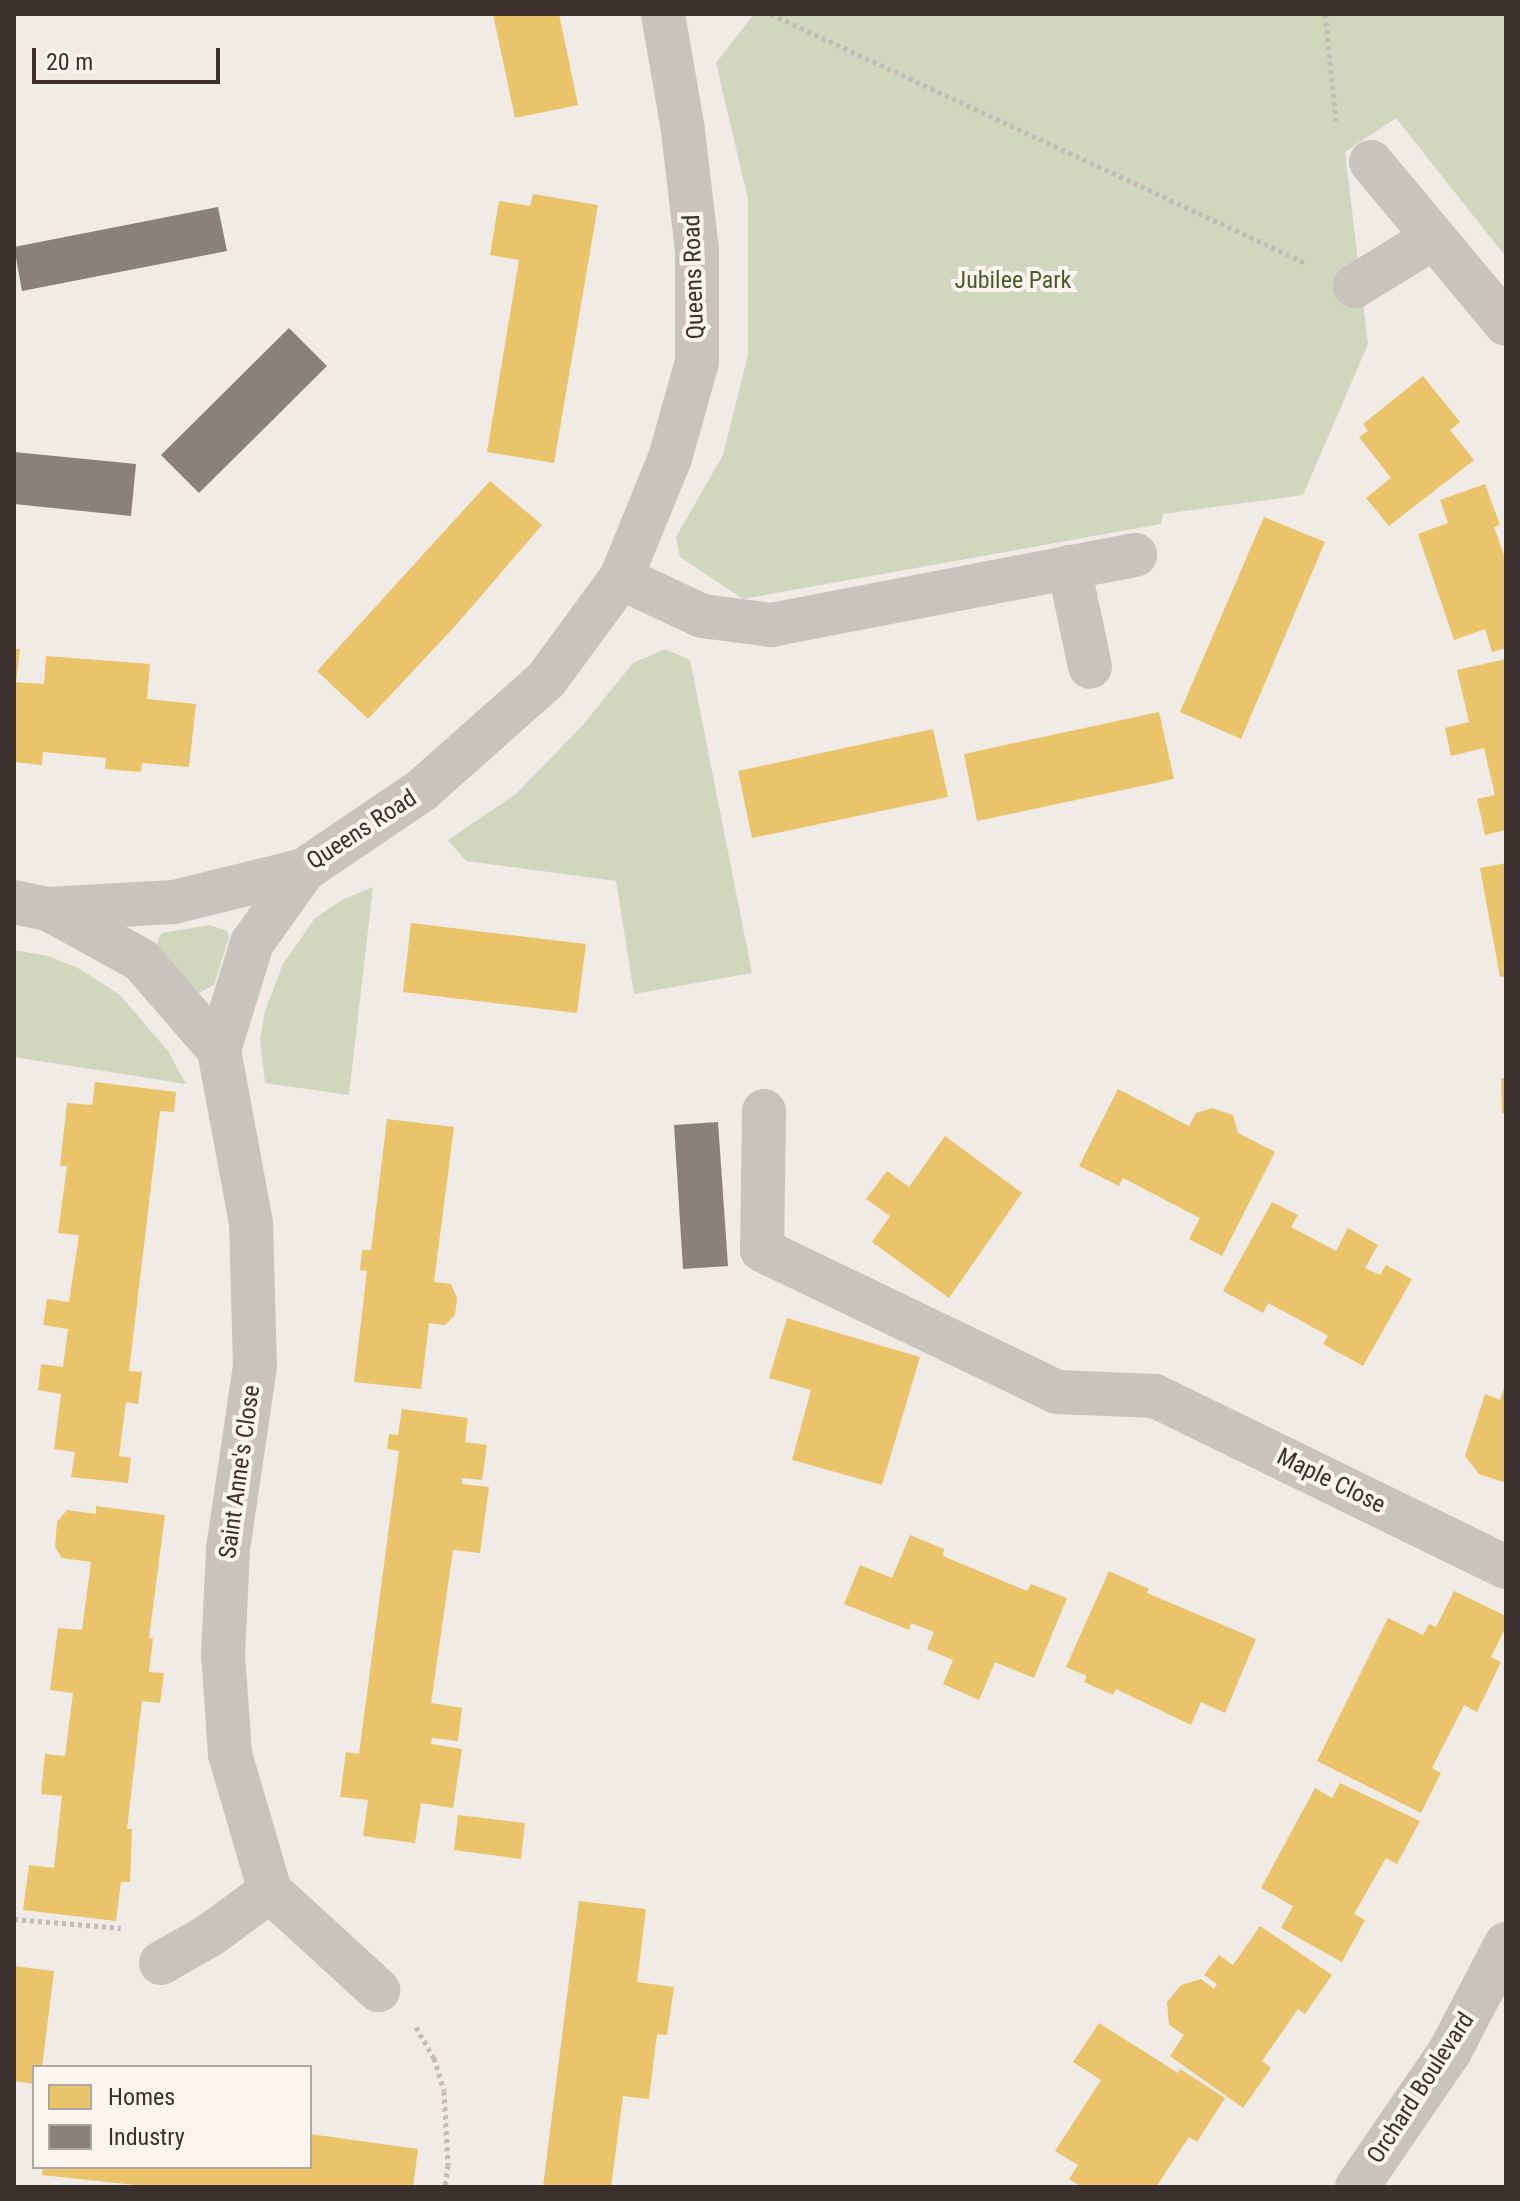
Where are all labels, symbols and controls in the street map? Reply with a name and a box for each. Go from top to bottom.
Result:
scale bar [36,32,224,82]
text: 20 m [46,48,93,76]
street label: Queens Road [677,214,711,340]
park label: Jubilee Park [955,267,1071,295]
street label: Queens Road [302,784,422,876]
street label: Saint Anne's Close [214,1383,266,1561]
street label: Maple Close [1272,1442,1390,1520]
street label: Orchard Boulevard [1362,2007,1480,2169]
legend [32,2065,312,2169]
text: Homes [108,2083,175,2111]
text: Industry [108,2123,185,2151]

